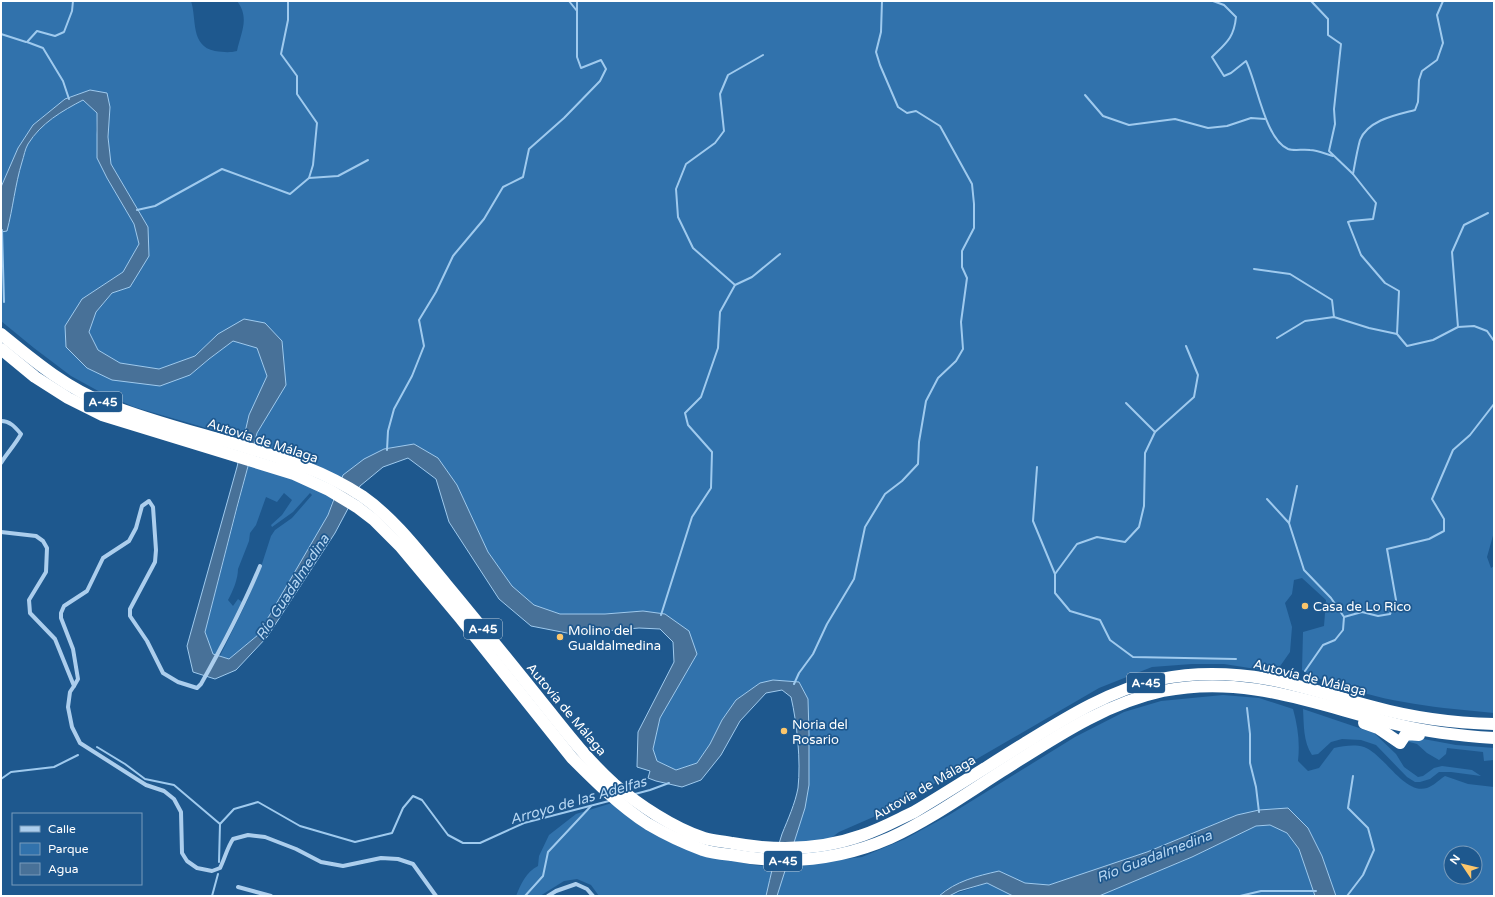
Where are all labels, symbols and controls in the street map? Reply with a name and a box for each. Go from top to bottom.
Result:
road number: A-45 [84,392,122,412]
street label: Autovía de Málaga [205,415,320,466]
water label: Río Guadalmedina [252,530,333,643]
place label: Casa de Lo Rico [1313,599,1411,615]
marker: Casa de Lo Rico [1300,601,1310,611]
road number: A-45 [464,619,502,639]
place label: Molino del Gualdalmedina [568,623,661,654]
marker: Molino del Gualdalmedina [555,632,565,642]
street label: Autovía de Málaga [1252,656,1368,700]
street label: Autovía de Málaga [523,660,610,759]
road number: A-45 [1127,673,1165,693]
place label: Noria del Rosario [792,717,848,748]
marker: Noria del Rosario [779,726,789,736]
street label: Autovía de Málaga [870,752,979,824]
water label: Arroyo de las Adelfas [508,772,650,828]
legend [12,813,142,885]
text: Calle [48,822,76,836]
water label: Río Guadalmedina [1094,826,1215,886]
text: Parque [48,842,89,856]
north arrow [1443,845,1483,885]
road number: A-45 [764,851,802,871]
text: N [1447,852,1463,867]
text: Agua [48,862,78,876]

